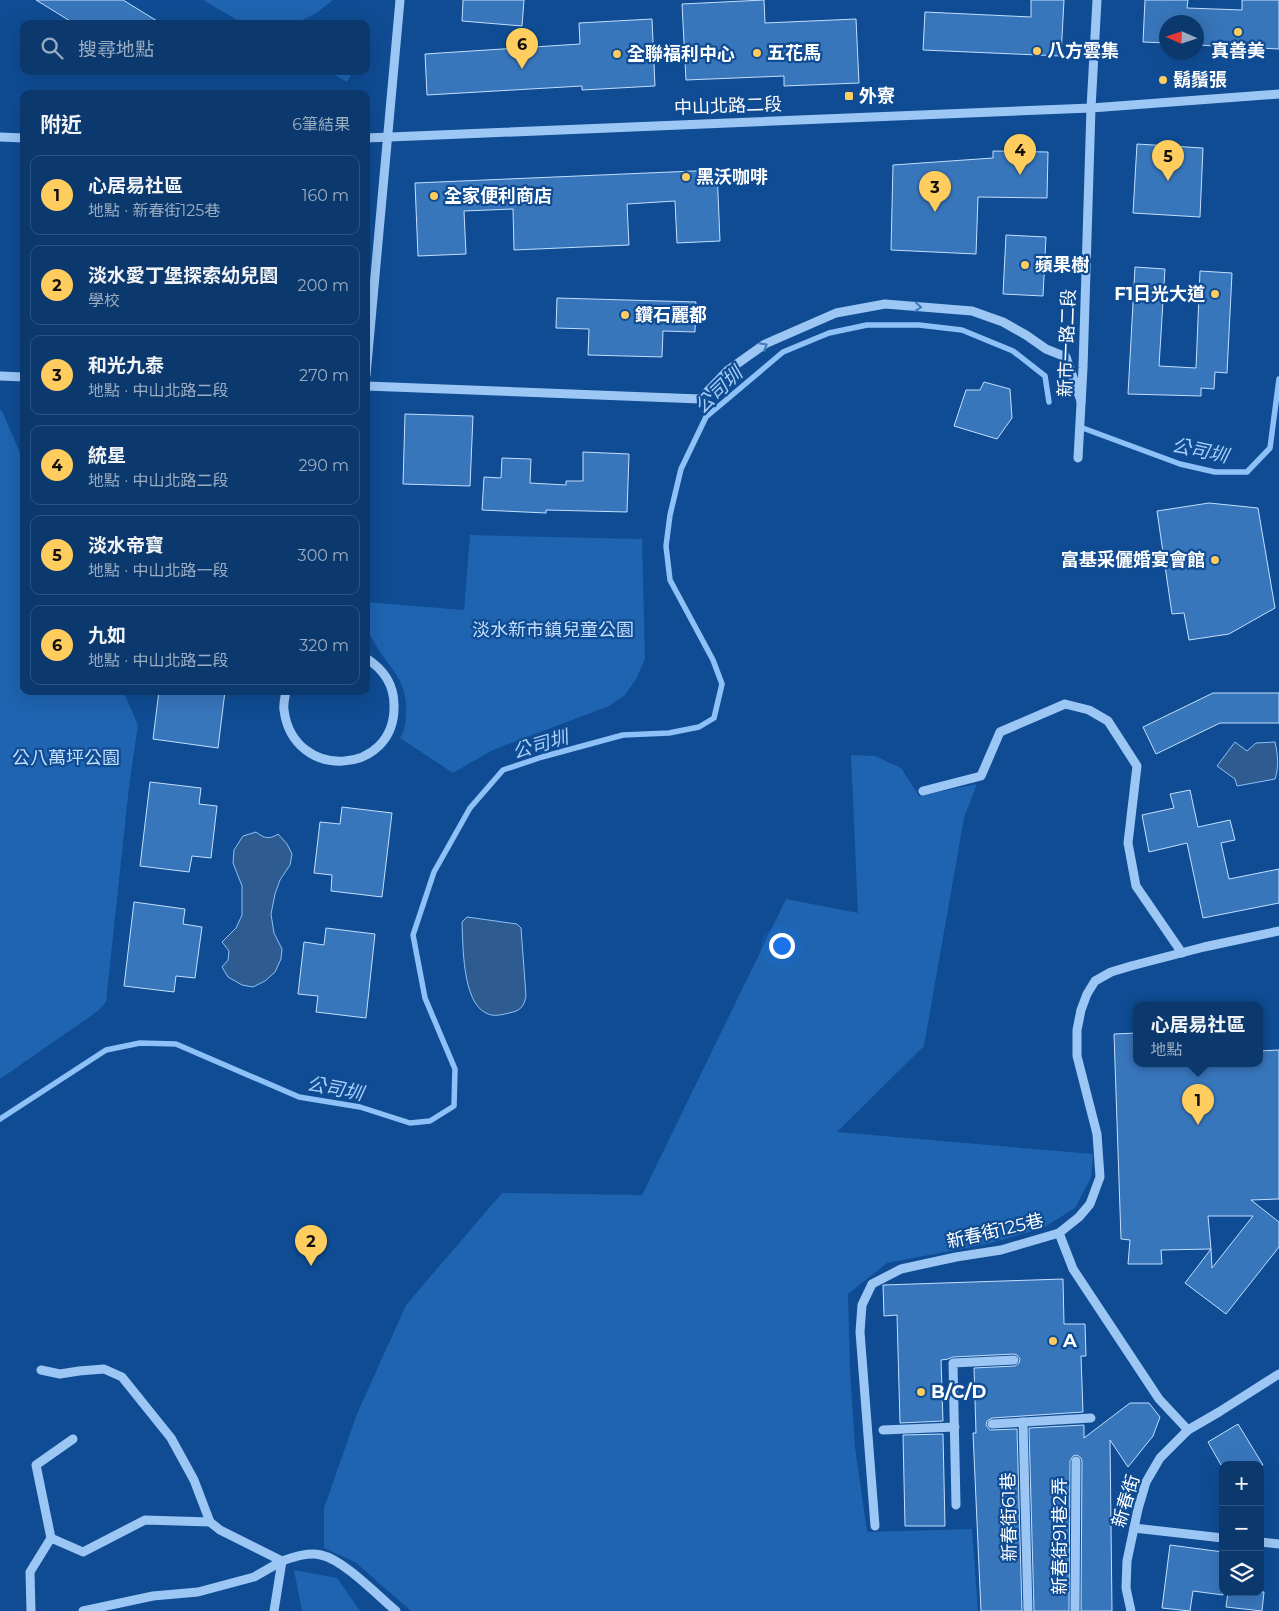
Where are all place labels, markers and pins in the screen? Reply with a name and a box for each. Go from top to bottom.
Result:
marker: 真善美 [1232,26,1244,38]
pin: 6 [506,28,538,69]
place label: 八方雲集 [1047,40,1119,62]
place label: 真善美 [1211,40,1265,62]
place label: 五花馬 [767,42,821,64]
place label: 全聯福利中心 [627,43,735,65]
marker: 八方雲集 [1031,45,1043,57]
marker: 五花馬 [751,47,763,59]
marker: 全聯福利中心 [611,48,623,60]
place label: 鬍鬚張 [1173,69,1227,91]
marker: 鬍鬚張 [1157,74,1169,86]
place label: 外寮 [859,85,895,107]
marker: 外寮 [843,90,855,102]
pin: 4 [1004,134,1036,175]
pin: 5 [1152,140,1184,181]
place label: 黑沃咖啡 [696,166,768,188]
marker: 黑沃咖啡 [680,171,692,183]
pin: 3 [919,171,951,212]
place label: 全家便利商店 [444,185,552,207]
marker: 全家便利商店 [428,190,440,202]
place label: 蘋果樹 [1035,254,1089,276]
marker: 蘋果樹 [1019,259,1031,271]
place label: F1日光大道 [1114,283,1205,305]
marker: F1日光大道 [1209,288,1221,300]
place label: 鑽石麗都 [635,304,707,326]
marker: 鑽石麗都 [619,309,631,321]
place label: 富基采儷婚宴會館 [1061,549,1205,571]
marker: 富基采儷婚宴會館 [1209,554,1221,566]
pin: 1 [1182,1084,1214,1125]
pin: 2 [295,1225,327,1266]
place label: A [1062,1330,1077,1352]
marker: A [1047,1335,1059,1347]
place label: B/C/D [931,1381,987,1403]
marker: B/C/D [915,1386,927,1398]

